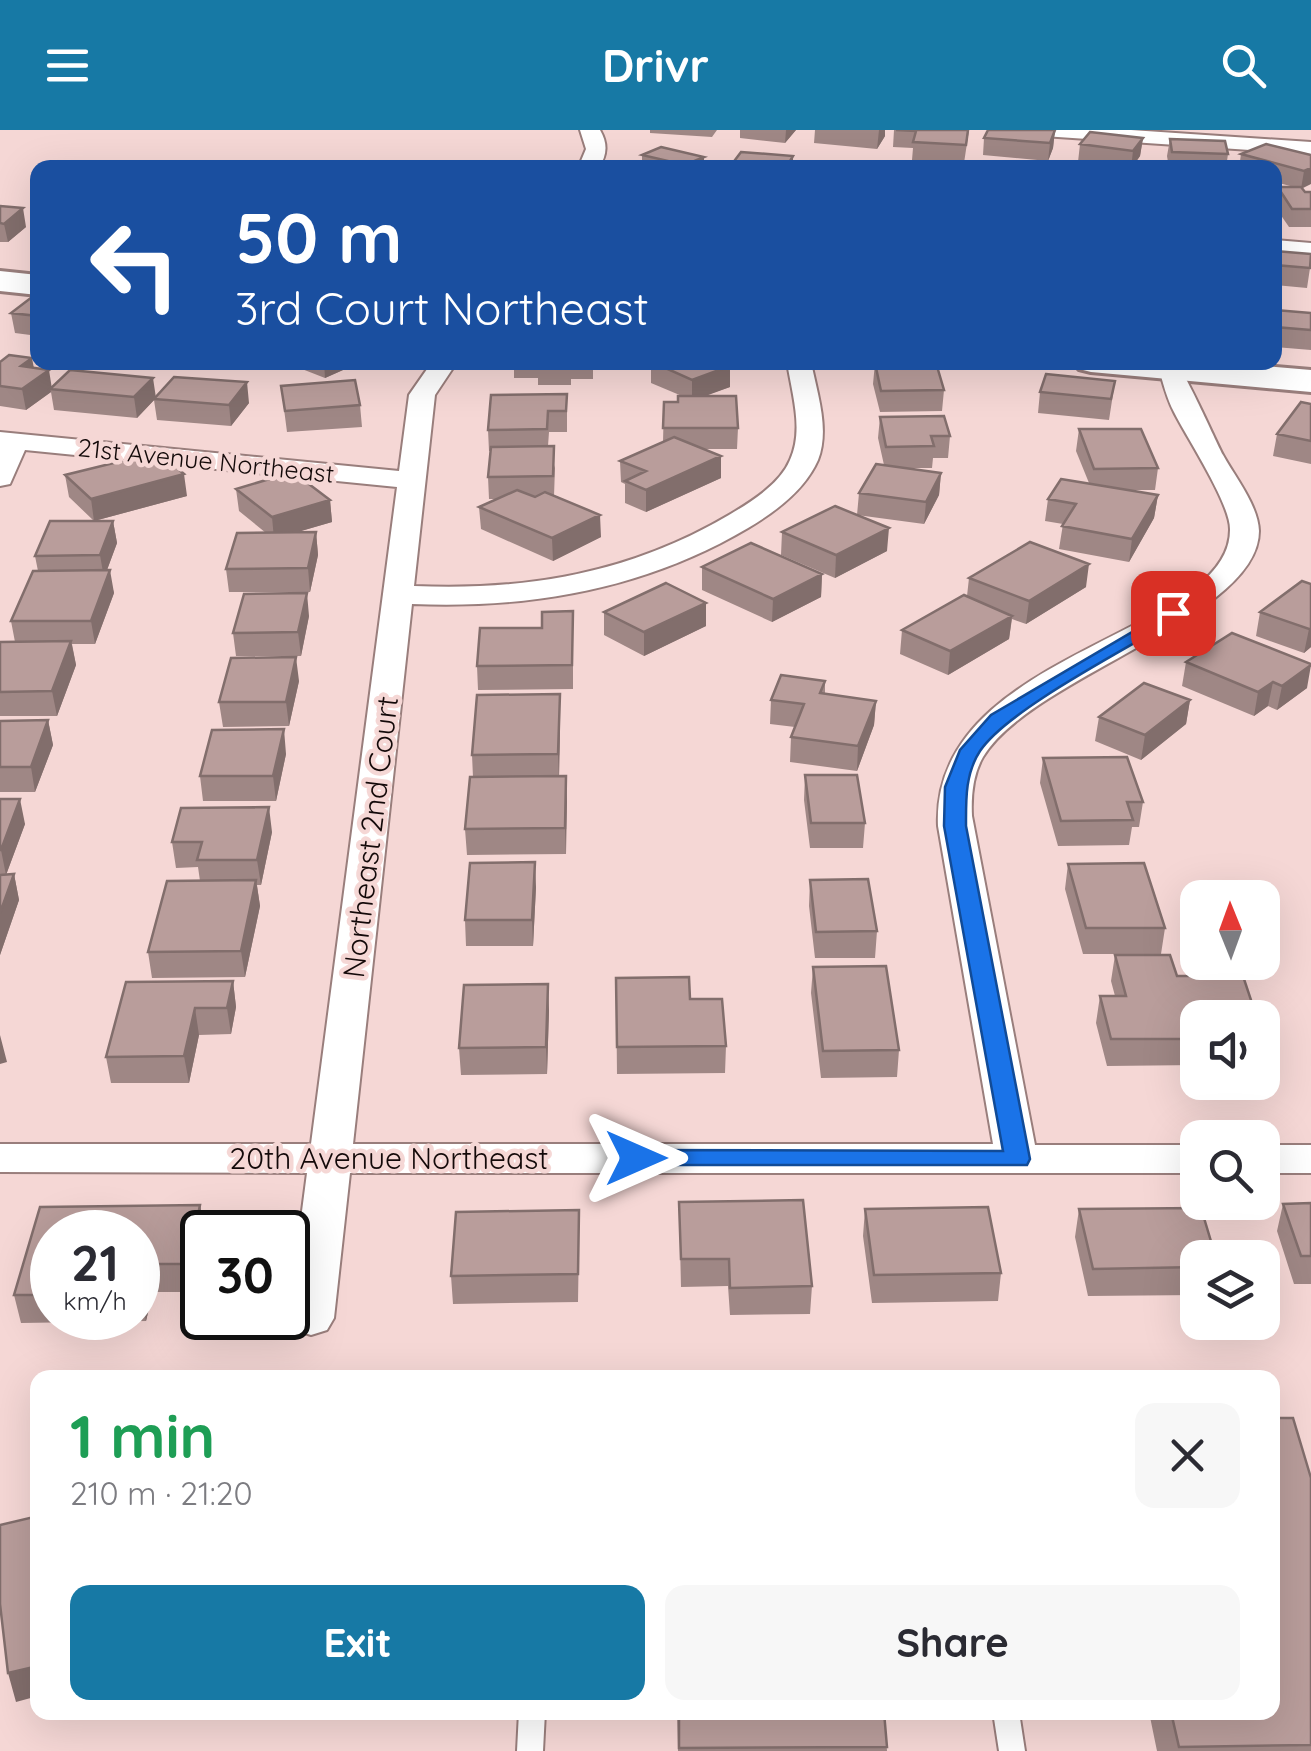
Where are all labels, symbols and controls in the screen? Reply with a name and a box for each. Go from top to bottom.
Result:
text: Drivr [602,37,709,93]
icon: menu [40,38,95,93]
icon: search [1216,38,1271,93]
text: 50 m [235,193,402,281]
icon: left [70,200,200,330]
text: 3rd Court Northeast [235,280,649,336]
street label: 21st Avenue Northeast [76,431,336,489]
pin [1131,571,1216,656]
icon: arrive [1146,586,1201,641]
street label: Northeast 2nd Court [334,694,406,980]
north arrow [1180,880,1280,980]
map controls [1180,880,1280,1340]
button: sound [1180,1000,1280,1100]
position arrow [584,1106,688,1210]
button: search [1180,1120,1280,1220]
street label: 20th Avenue Northeast [230,1139,548,1177]
speed limit sign: 30 [180,1210,310,1340]
text: 21 [71,1231,119,1294]
button: layers [1180,1240,1280,1340]
text: km/h [63,1285,127,1316]
text: 1 min [70,1398,215,1473]
button: close [1135,1403,1240,1508]
text: 210 m · 21:20 [70,1473,253,1513]
button: Exit [70,1585,645,1700]
button: Share [665,1585,1240,1700]

